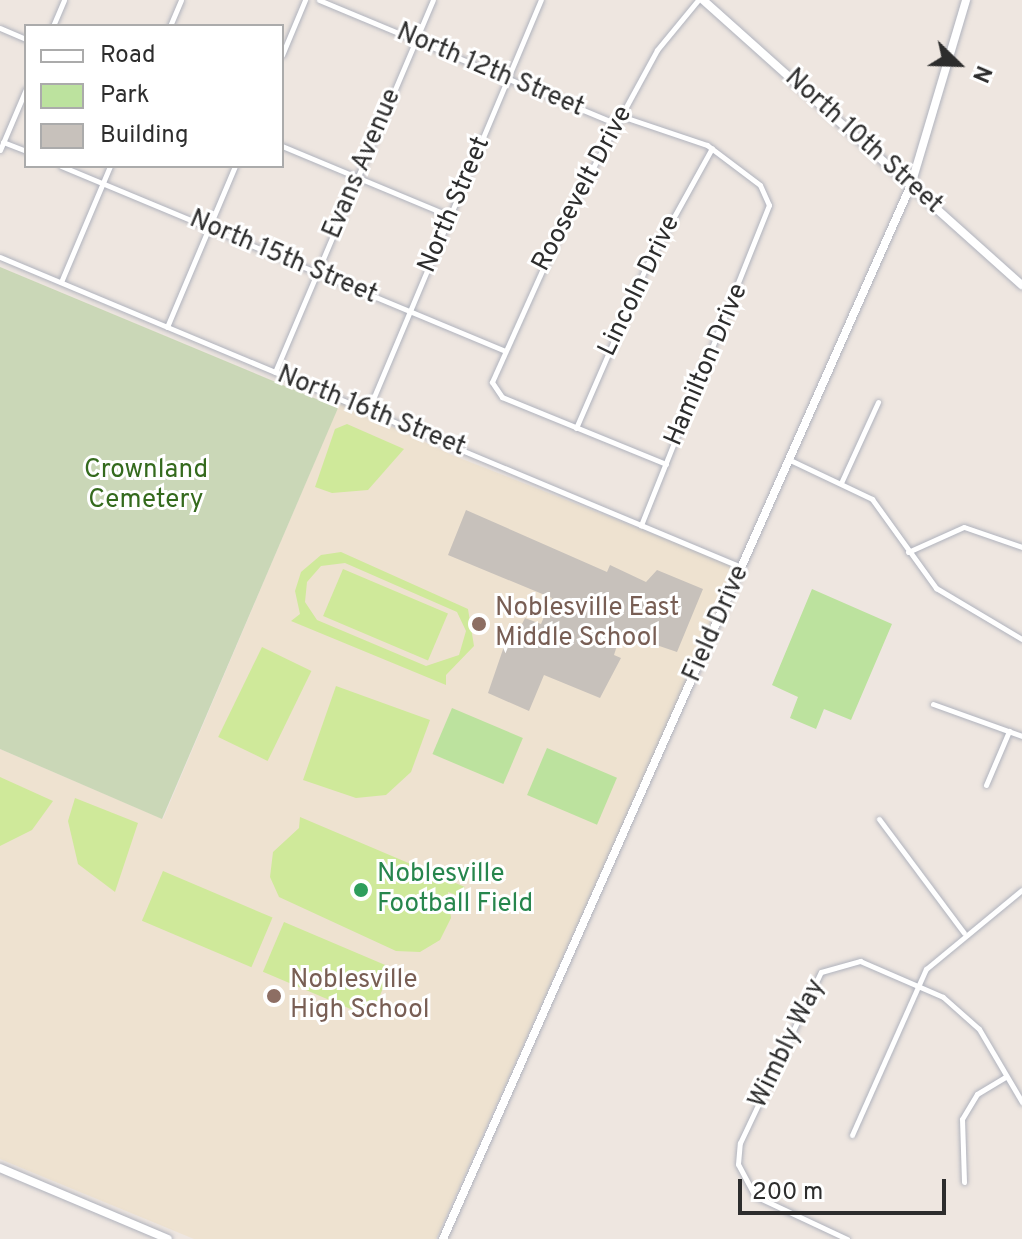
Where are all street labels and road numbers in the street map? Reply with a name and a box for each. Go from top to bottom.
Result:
street label: North 12th Street [392,17,588,125]
street label: North 10th Street [778,63,948,221]
street label: Evans Avenue [317,84,409,244]
street label: Roosevelt Drive [526,101,640,277]
street label: North Street [412,132,498,278]
street label: North 15th Street [184,204,382,312]
street label: Lincoln Drive [592,210,688,362]
street label: Hamilton Drive [659,279,755,451]
street label: North 16th Street [272,360,470,464]
street label: Field Drive [677,561,757,687]
street label: Wimbly Way [743,974,833,1114]

